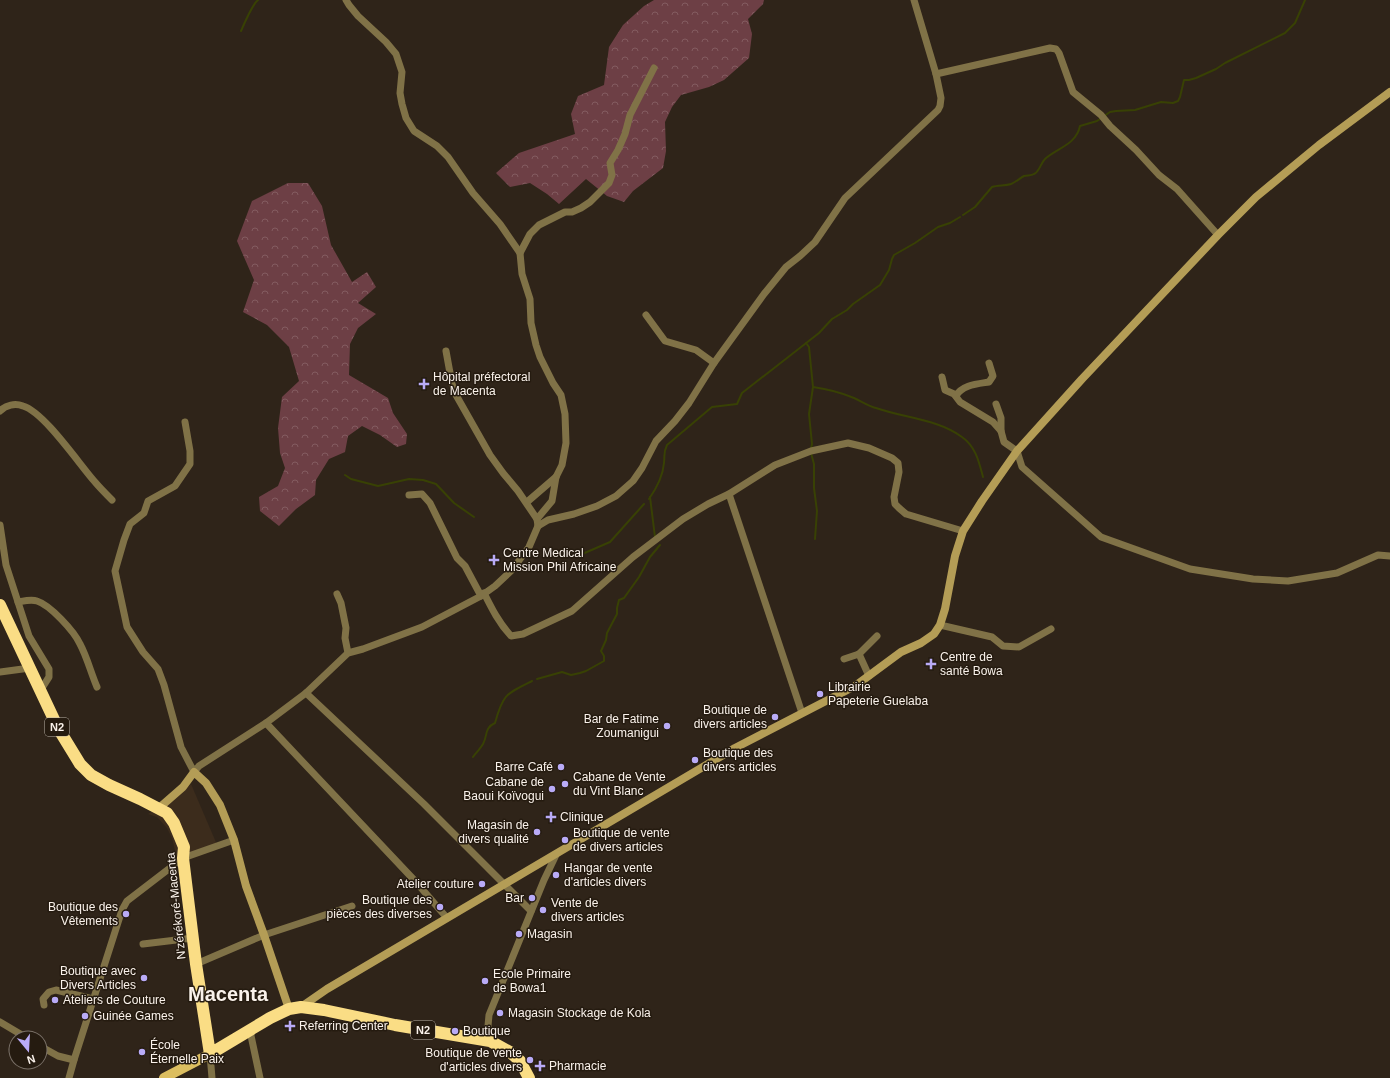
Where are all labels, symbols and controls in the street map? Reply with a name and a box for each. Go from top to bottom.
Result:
place label: Hôpital préfectoral de Macenta [433,370,530,398]
marker: Hôpital préfectoral de Macenta [418,378,430,390]
place label: Centre Medical Mission Phil Africaine [503,546,617,574]
marker: Centre Medical Mission Phil Africaine [488,554,500,566]
place label: Centre de santé Bowa [940,650,1003,678]
marker: Centre de santé Bowa [925,658,937,670]
place label: Librairie Papeterie Guelaba [828,680,928,708]
marker: Librairie Papeterie Guelaba [815,689,825,699]
place label: Boutique de divers articles [694,703,767,731]
place label: Bar de Fatime Zoumanigui [584,712,659,740]
marker: Boutique de divers articles [770,712,780,722]
road number: N2 [45,718,69,736]
marker: Bar de Fatime Zoumanigui [662,721,672,731]
place label: Boutique des divers articles [703,746,776,774]
marker: Boutique des divers articles [690,755,700,765]
place label: Barre Café [495,760,553,774]
marker: Barre Café [556,762,566,772]
place label: Cabane de Vente du Vint Blanc [573,770,666,798]
place label: Cabane de Baoui Koïvogui [463,775,544,803]
marker: Cabane de Vente du Vint Blanc [560,779,570,789]
marker: Cabane de Baoui Koïvogui [547,784,557,794]
place label: Clinique [560,810,604,824]
marker: Clinique [545,811,557,823]
place label: Magasin de divers qualité [458,818,529,846]
place label: Boutique de vente de divers articles [573,826,670,854]
marker: Magasin de divers qualité [532,827,542,837]
marker: Boutique de vente de divers articles [560,835,570,845]
street label: N'zérékoré-Macenta [163,851,189,960]
place label: Hangar de vente d'articles divers [564,861,653,889]
marker: Hangar de vente d'articles divers [551,870,561,880]
place label: Atelier couture [397,877,474,891]
marker: Atelier couture [477,879,487,889]
place label: Bar [505,891,524,905]
place label: Boutique des pièces des diverses [327,893,432,921]
marker: Bar [527,893,537,903]
place label: Vente de divers articles [551,896,624,924]
place label: Boutique des Vêtements [48,900,118,928]
marker: Boutique des pièces des diverses [435,902,445,912]
marker: Vente de divers articles [538,905,548,915]
marker: Boutique des Vêtements [121,909,131,919]
place label: Magasin [527,927,572,941]
marker: Magasin [514,929,524,939]
place label: Boutique avec Divers Articles [60,964,136,992]
place label: Ecole Primaire de Bowa1 [493,967,571,995]
marker: Boutique avec Divers Articles [139,973,149,983]
marker: Ecole Primaire de Bowa1 [480,976,490,986]
district label: Macenta [188,983,269,1005]
place label: Ateliers de Couture [63,993,166,1007]
marker: Ateliers de Couture [50,995,60,1005]
place label: Magasin Stockage de Kola [508,1006,651,1020]
marker: Magasin Stockage de Kola [495,1008,505,1018]
place label: Guinée Games [93,1009,174,1023]
marker: Guinée Games [80,1011,90,1021]
place label: Referring Center [299,1019,388,1033]
marker: Referring Center [284,1020,296,1032]
road number: N2 [411,1021,435,1039]
place label: Boutique [463,1024,511,1038]
marker: Boutique [450,1026,460,1036]
north arrow [8,1030,48,1070]
place label: École Éternelle Paix [150,1037,224,1066]
place label: Boutique de vente d'articles divers [425,1046,522,1074]
marker: École Éternelle Paix [137,1047,147,1057]
text: N [25,1053,37,1066]
marker: Boutique de vente d'articles divers [525,1055,535,1065]
place label: Pharmacie [549,1059,607,1073]
marker: Pharmacie [534,1060,546,1072]

